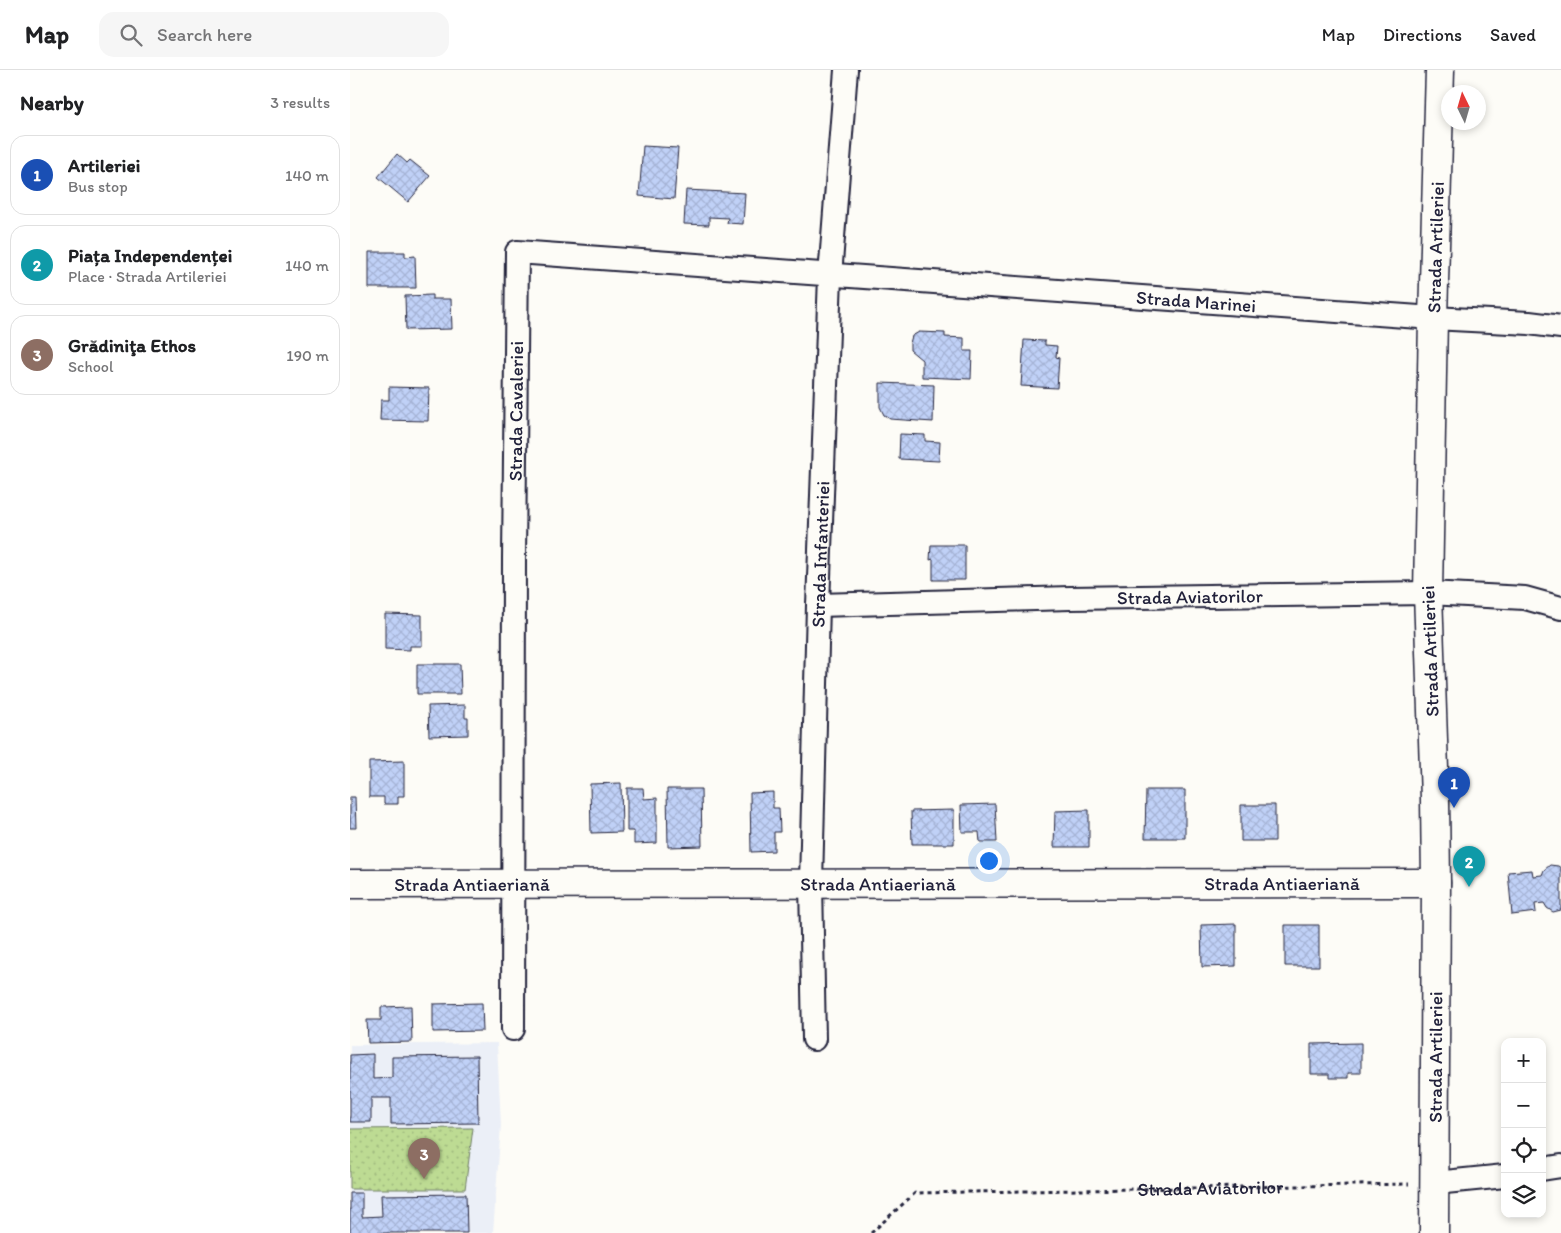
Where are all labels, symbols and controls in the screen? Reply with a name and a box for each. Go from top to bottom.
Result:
search box [99,12,449,57]
text: Map [25,20,69,49]
icon: search [117,21,145,49]
text: Search here [157,23,252,46]
text: Map [1322,24,1355,46]
text: Directions [1383,24,1462,46]
text: Saved [1490,24,1536,46]
north arrow [1441,85,1486,130]
text: Nearby [20,90,84,115]
text: 3 results [270,93,330,112]
text: Artileriei [68,154,140,177]
text: 1 [33,166,41,185]
text: 140 m [285,166,329,185]
text: Bus stop [68,177,128,196]
street label: Strada Artileriei [1422,181,1448,313]
text: Piața Independenței [68,244,232,267]
text: 2 [33,256,41,275]
text: 140 m [285,256,329,275]
text: Place · Strada Artileriei [68,267,227,286]
street label: Strada Marinei [1135,285,1257,317]
text: Grădiniţa Ethos [68,334,196,357]
street label: Strada Cavaleriei [503,341,528,481]
text: 3 [33,346,41,365]
text: 190 m [286,346,329,365]
text: School [68,357,114,376]
street label: Strada Infanteriei [806,480,834,628]
street label: Strada Aviatorilor [1117,584,1264,609]
street label: Strada Artileriei [1416,585,1444,717]
pin: 1 [1438,767,1470,808]
pin: 2 [1453,846,1485,887]
your location [976,848,1002,874]
street label: Strada Antiaeriană [394,872,550,895]
street label: Strada Antiaeriană [800,872,956,895]
street label: Strada Antiaeriană [1204,872,1360,895]
street label: Strada Artileriei [1423,991,1447,1123]
map controls [1501,1038,1546,1218]
button: + [1501,1038,1546,1083]
button: − [1501,1083,1546,1128]
button: locate [1501,1128,1546,1173]
pin: 3 [408,1138,440,1179]
button: layers [1501,1173,1546,1218]
street label: Strada Aviatorilor [1137,1175,1284,1200]

